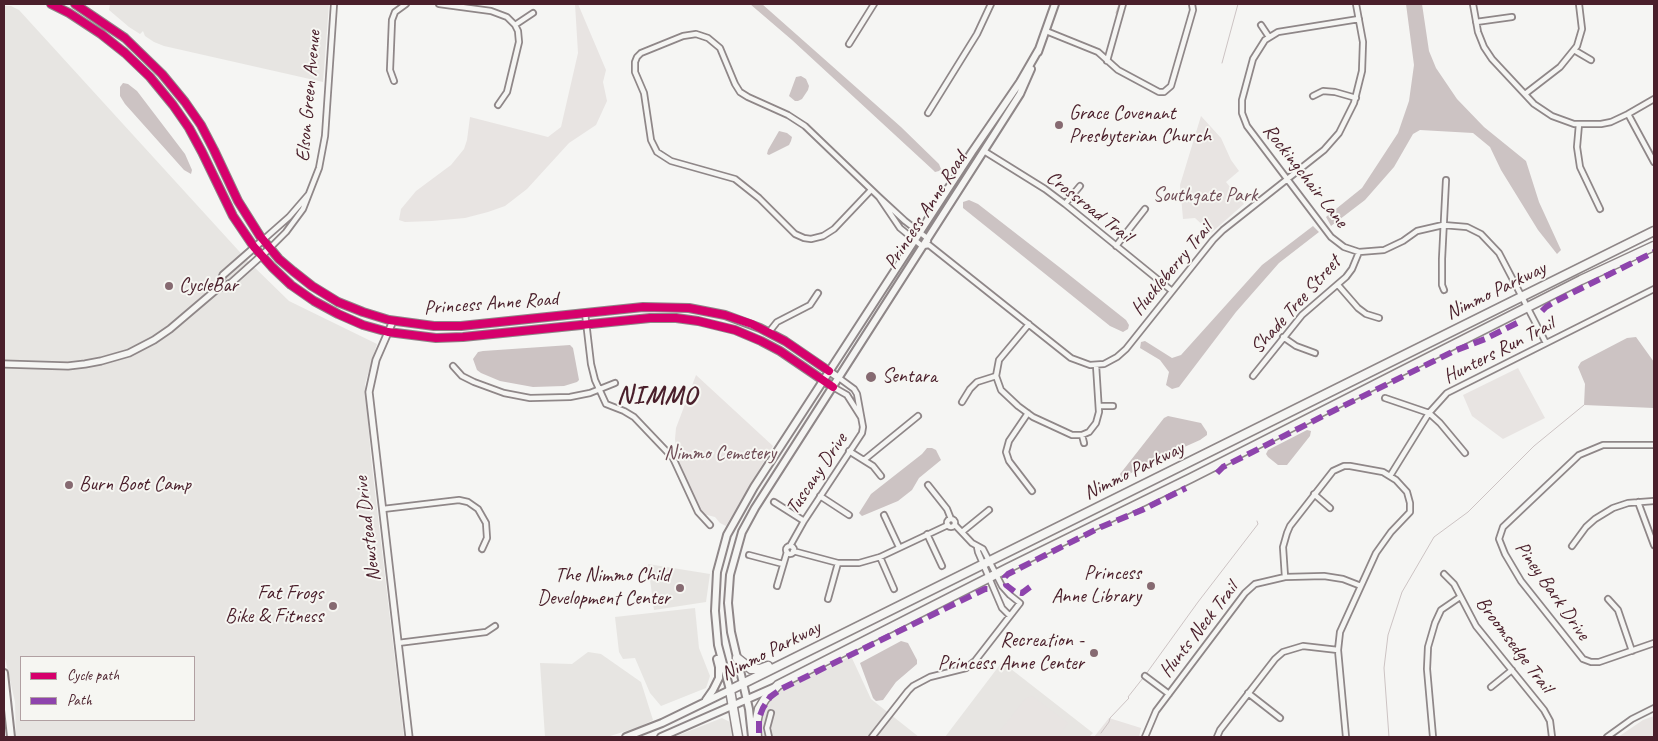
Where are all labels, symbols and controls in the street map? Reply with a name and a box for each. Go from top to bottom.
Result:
street label: Elson Green Avenue [291,29,327,163]
place label: Grace Covenant Presbyterian Church [1069,102,1211,149]
marker: Grace Covenant Presbyterian Church [1053,119,1065,131]
street label: Rockingchair Lane [1257,119,1353,233]
street label: Princess Anne Road [879,148,973,274]
street label: Crossroad Trail [1041,166,1137,248]
park label: Southgate Park [1153,184,1257,208]
street label: Huckleberry Trail [1126,217,1218,321]
street label: Shade Tree Street [1246,251,1346,359]
street label: Nimmo Parkway [1442,256,1550,326]
place label: CycleBar [179,274,238,298]
marker: CycleBar [163,280,175,292]
street label: Princess Anne Road [423,287,559,321]
street label: Hunters Run Trail [1439,313,1559,389]
place label: Sentara [882,365,937,389]
marker: Sentara [864,370,878,384]
district label: NIMMO [617,381,697,411]
street label: Tuscany Drive [781,429,853,519]
street label: Nimmo Parkway [1080,436,1188,506]
park label: Nimmo Cemetery [664,442,776,466]
place label: Burn Boot Camp [79,473,191,497]
street label: Newstead Drive [350,475,386,583]
marker: Burn Boot Camp [63,479,75,491]
street label: Piney Bark Drive [1509,537,1595,645]
place label: Princess Anne Library [1051,562,1141,609]
place label: The Nimmo Child Development Center [537,564,670,611]
street label: Hunts Neck Trail [1154,578,1244,682]
marker: Princess Anne Library [1145,580,1157,592]
place label: Fat Frogs Bike & Fitness [225,582,323,629]
marker: The Nimmo Child Development Center [674,582,686,594]
street label: Broomsedge Trail [1470,592,1558,698]
marker: Fat Frogs Bike & Fitness [327,600,339,612]
street label: Nimmo Parkway [717,616,825,686]
place label: Recreation - Princess Anne Center [938,629,1084,676]
marker: Recreation - Princess Anne Center [1088,647,1100,659]
legend [20,656,195,721]
text: Cycle path [67,666,119,685]
text: Path [67,691,92,710]

